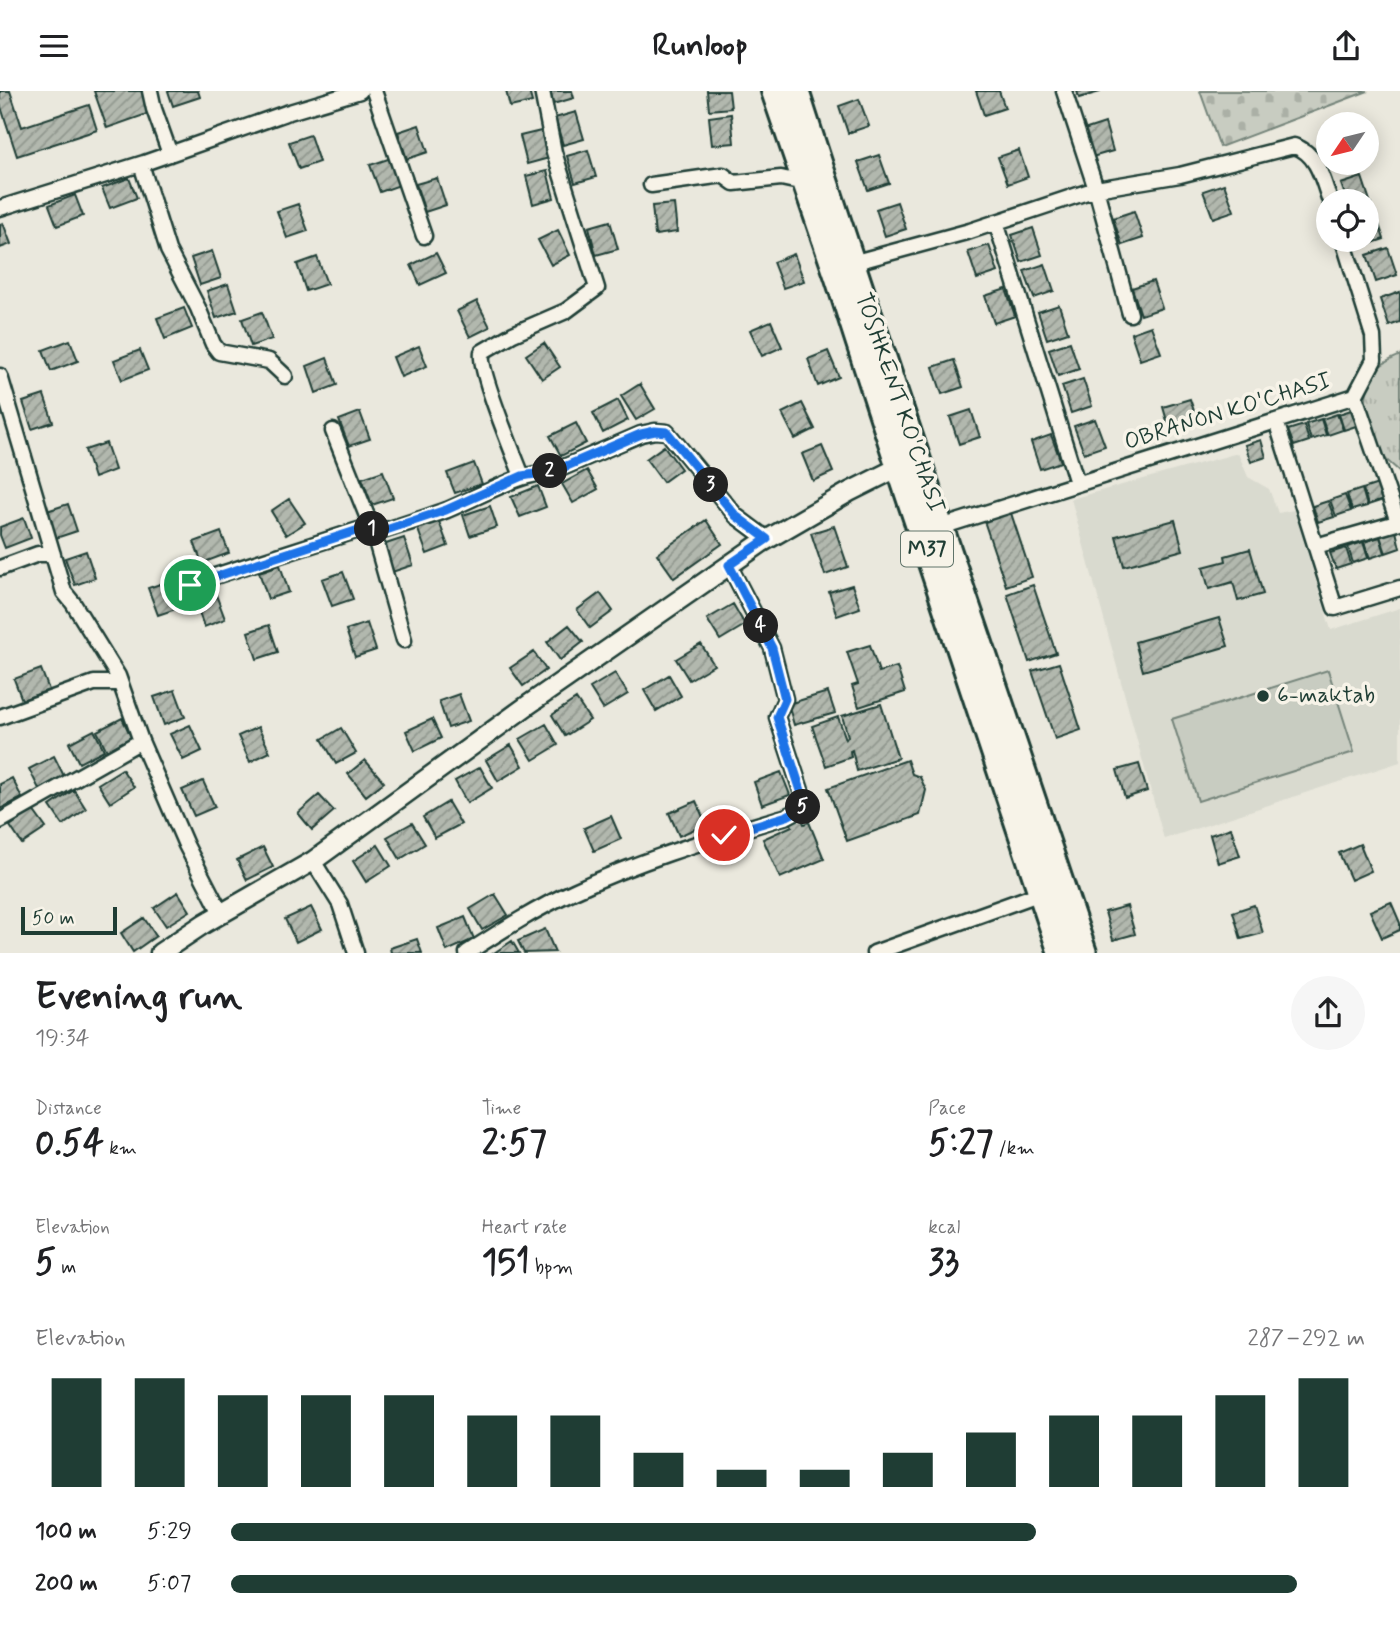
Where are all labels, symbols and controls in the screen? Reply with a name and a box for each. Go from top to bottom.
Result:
text: Runloop [652,25,748,67]
icon: menu [35,27,73,65]
icon: share [1327,27,1365,65]
north arrow [1316,112,1379,175]
map controls [1316,112,1379,252]
button: locate [1316,189,1379,252]
street label: TOSHKENT KO'CHASI [847,289,951,517]
street label: OBRANON KO'CHASI [1121,366,1335,458]
pin: 2 [532,453,568,489]
text: 2 [545,458,554,483]
pin: 3 [694,467,728,503]
text: 3 [706,472,715,497]
pin: 1 [354,511,390,547]
text: 1 [367,516,376,541]
road number: M37 [901,531,953,567]
pin [160,555,220,615]
icon: arrive [171,566,209,604]
pin: 4 [744,609,778,643]
text: 4 [755,613,766,638]
place label: 6-maktab [1277,681,1375,711]
marker: 6-maktab [1255,688,1271,704]
pin: 5 [786,789,820,825]
text: 5 [797,794,808,819]
pin [694,805,754,865]
icon: check [705,816,743,854]
scale bar [21,904,117,936]
text: 50 m [32,906,75,931]
text: Evening run [35,973,242,1022]
button: share [1291,976,1365,1050]
text: 19:34 [35,1024,90,1054]
text: Distance [35,1096,102,1121]
text: Time [482,1096,521,1121]
text: Pace [928,1096,966,1121]
text: 0.54 [35,1121,104,1167]
text: 2:57 [482,1121,547,1167]
text: 5:27 [928,1121,993,1167]
text: km [104,1136,137,1161]
text: /km [993,1136,1035,1161]
text: Elevation [35,1215,110,1240]
text: Heart rate [482,1215,567,1240]
text: kcal [928,1215,960,1240]
text: 5 [35,1240,56,1286]
text: 151 [482,1240,530,1286]
text: 33 [928,1240,959,1286]
text: m [56,1255,76,1280]
text: bpm [530,1255,573,1280]
text: Elevation [35,1324,126,1354]
text: 287–292 m [1247,1324,1365,1354]
text: 100 m [35,1517,97,1547]
text: 5:29 [147,1517,192,1547]
text: 200 m [35,1569,98,1599]
text: 5:07 [147,1569,191,1599]

